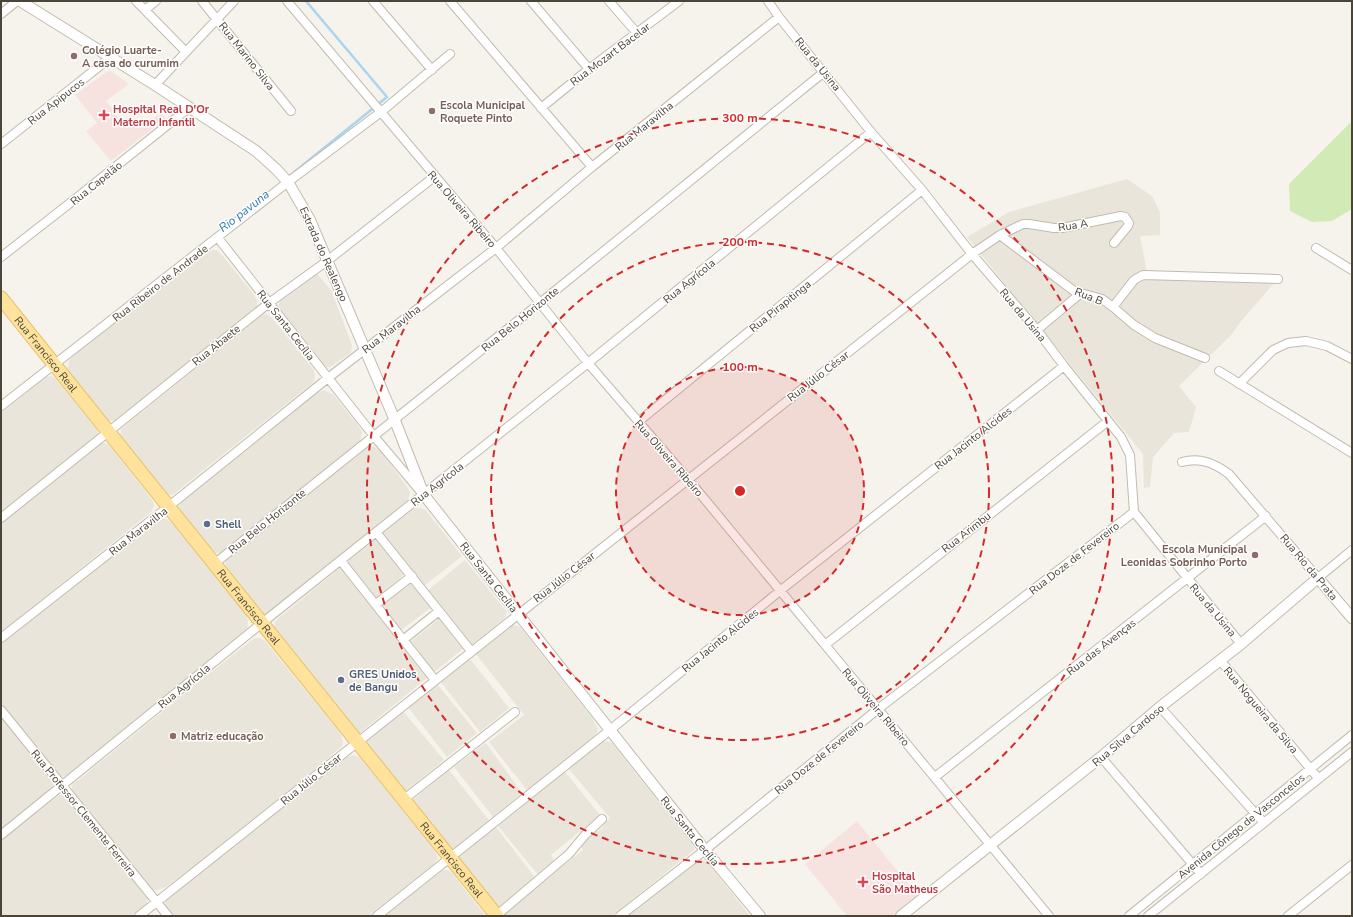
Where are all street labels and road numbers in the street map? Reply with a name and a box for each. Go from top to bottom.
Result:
street label: Rua Marino Silva [215,19,278,94]
street label: Rua Mozart Bacelar [567,19,653,89]
street label: Rua da Usina [791,34,844,94]
street label: Rua Apipucos [25,75,88,128]
street label: Rua Maravilha [612,98,677,154]
street label: Rua Capelão [67,158,125,209]
street label: Rua Oliveira Ribeiro [424,168,499,251]
street label: Estrada do Realengo [296,204,351,304]
street label: Rua A [1057,216,1089,235]
street label: Rua Ribeiro de Andrade [109,241,211,325]
street label: Rua Agrícola [660,256,719,307]
street label: Rua Pirapitinga [746,277,814,336]
street label: Rua Belo Horizonte [478,283,562,355]
street label: Rua B [1072,284,1105,309]
street label: Rua da Usina [996,286,1049,345]
street label: Rua Santa Cecília [253,287,318,364]
street label: Rua Maravilha [359,302,424,357]
street label: Rua Francisco Real [11,313,81,396]
street label: Rua Abaete [189,321,244,369]
street label: Rua Júlio César [784,347,852,405]
street label: Rua Jacinto Alcides [931,403,1015,473]
street label: Rua Oliveira Ribeiro [631,417,706,500]
street label: Rua Agrícola [408,459,467,510]
street label: Rua Belo Horizonte [225,485,309,557]
street label: Rua Maravilha [106,504,171,559]
street label: Rua Arimbu [939,508,994,556]
street label: Rua Doze de Fevereiro [1026,518,1122,598]
street label: Rua Rio da Prata [1276,531,1341,604]
street label: Rua Santa Cecília [456,539,521,616]
street label: Rua Júlio César [530,548,598,606]
street label: Rua Francisco Real [213,566,284,649]
street label: Rua da Usina [1186,581,1239,640]
street label: Rua Jacinto Alcides [679,605,762,676]
street label: Rua das Avenças [1064,616,1139,679]
street label: Rua Agrícola [155,661,214,712]
street label: Rua Nogueira da Silva [1220,664,1301,757]
street label: Rua Oliveira Ribeiro [838,665,913,750]
street label: Rua Silva Cardoso [1089,701,1168,770]
street label: Rua Doze de Fevereiro [772,717,867,798]
street label: Rua Professor Clemente Ferreira [27,746,140,880]
street label: Rua Júlio César [278,750,345,809]
street label: Avenida Cônego de Vasconcelos [1175,770,1308,882]
street label: Rua Santa Cecília [657,793,723,870]
street label: Rua Francisco Real [416,819,487,901]

